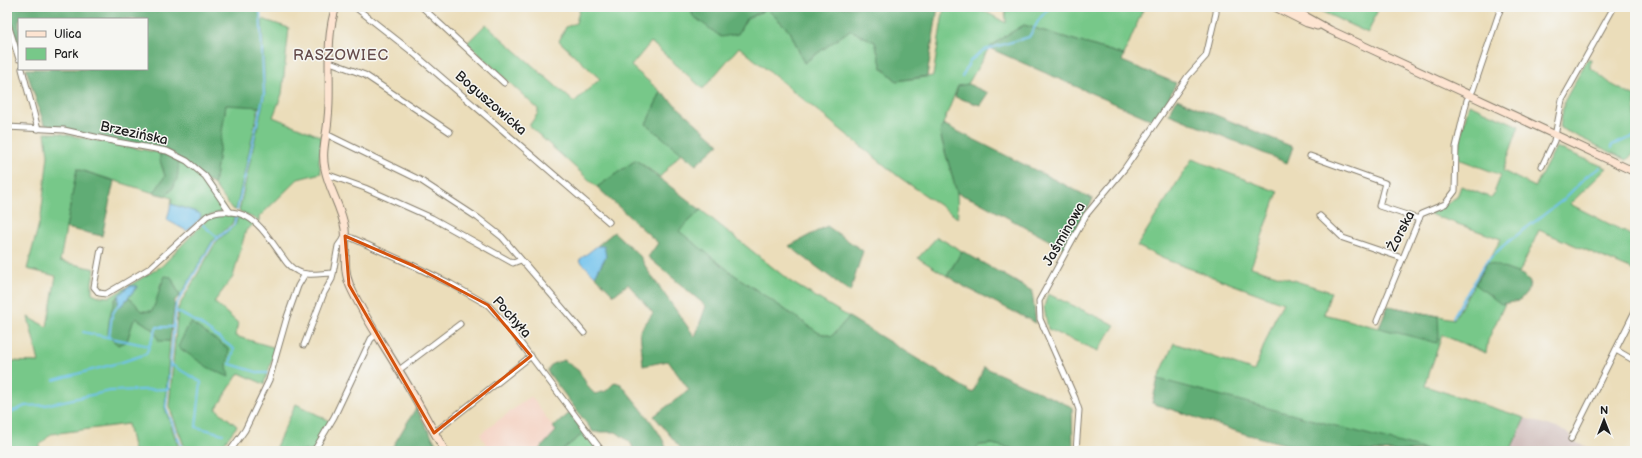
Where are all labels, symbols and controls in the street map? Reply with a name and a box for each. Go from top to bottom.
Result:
legend [18,18,148,70]
text: Ulica [54,27,82,42]
district label: RASZOWIEC [293,46,389,65]
text: Park [54,47,78,62]
street label: Boguszowicka [452,67,530,139]
street label: Brzezińska [99,118,169,148]
street label: Jaśminowa [1039,199,1089,269]
street label: Żorska [1382,207,1418,255]
street label: Pochyła [489,293,535,341]
north arrow [1584,400,1624,440]
text: N [1600,404,1608,417]

